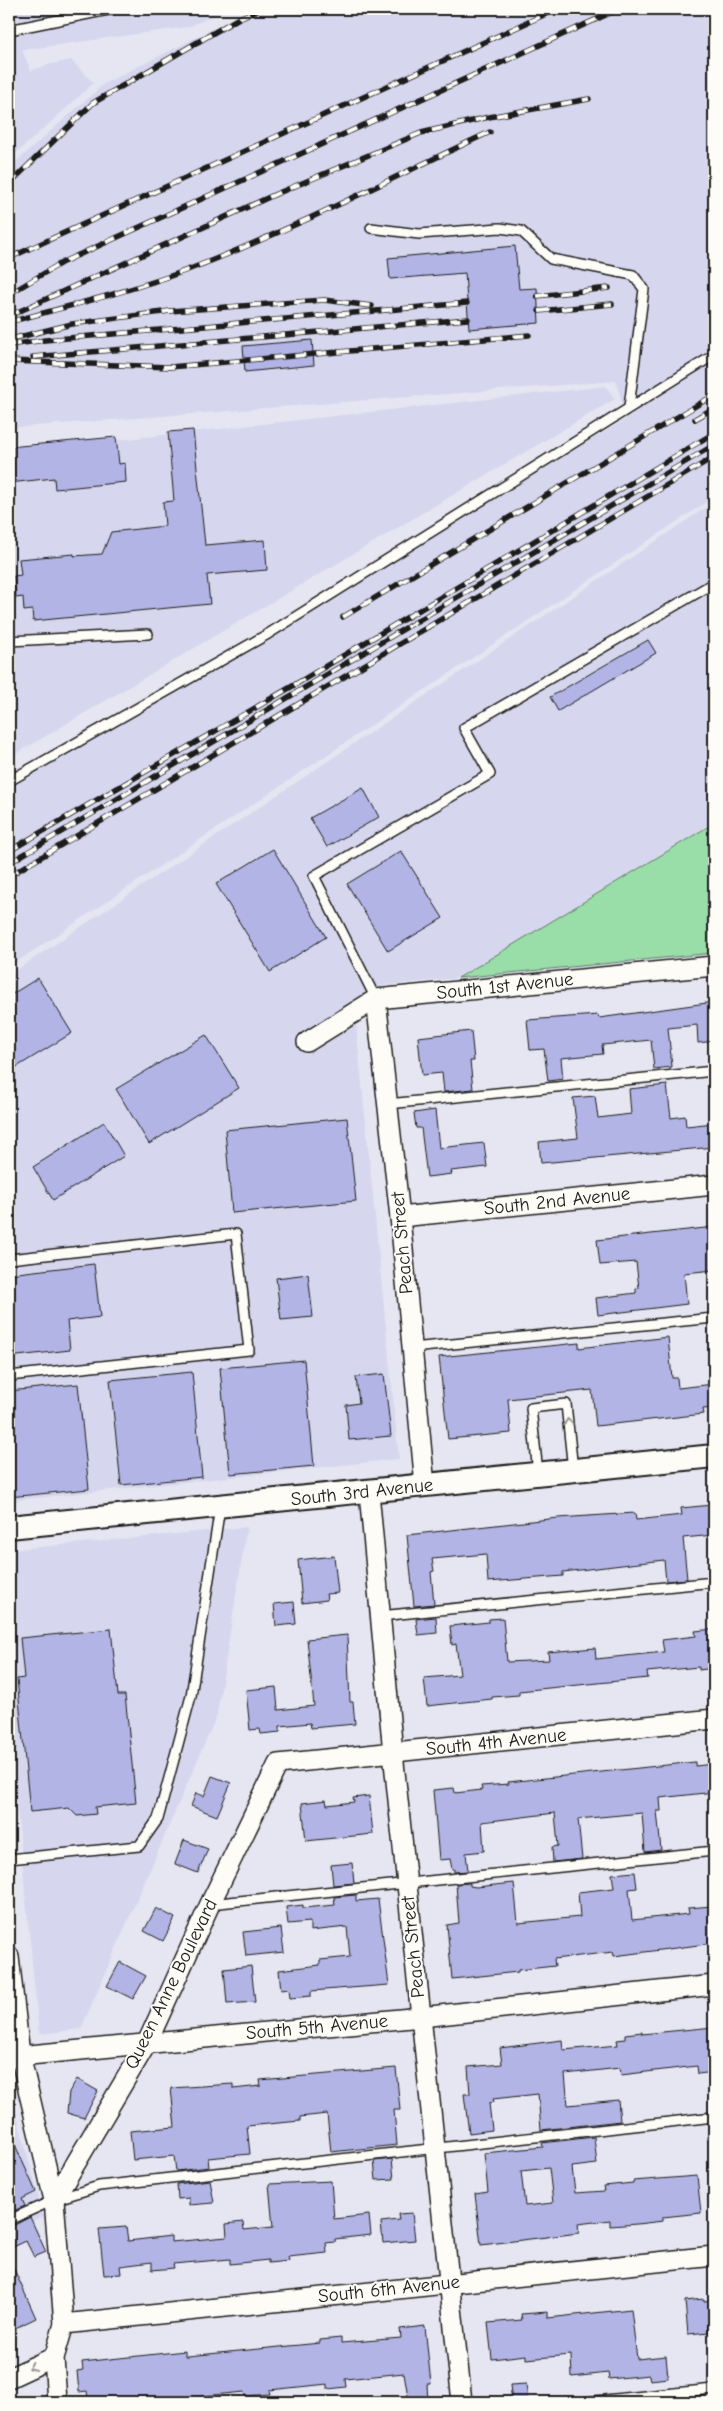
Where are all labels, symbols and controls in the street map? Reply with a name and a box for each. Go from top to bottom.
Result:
street label: South 1st Avenue [436,968,574,1004]
street label: South 2nd Avenue [483,1182,631,1220]
street label: Peach Street [387,1190,417,1295]
one-way arrow [563,1418,574,1426]
street label: South 3rd Avenue [290,1474,434,1510]
street label: South 4th Avenue [425,1724,567,1760]
street label: Peach Street [397,1894,429,1999]
street label: Queen Anne Boulevard [120,1895,222,2073]
street label: South 5th Avenue [245,2010,389,2044]
street label: South 6th Avenue [317,2271,461,2307]
one-way arrow [28,2361,37,2372]

